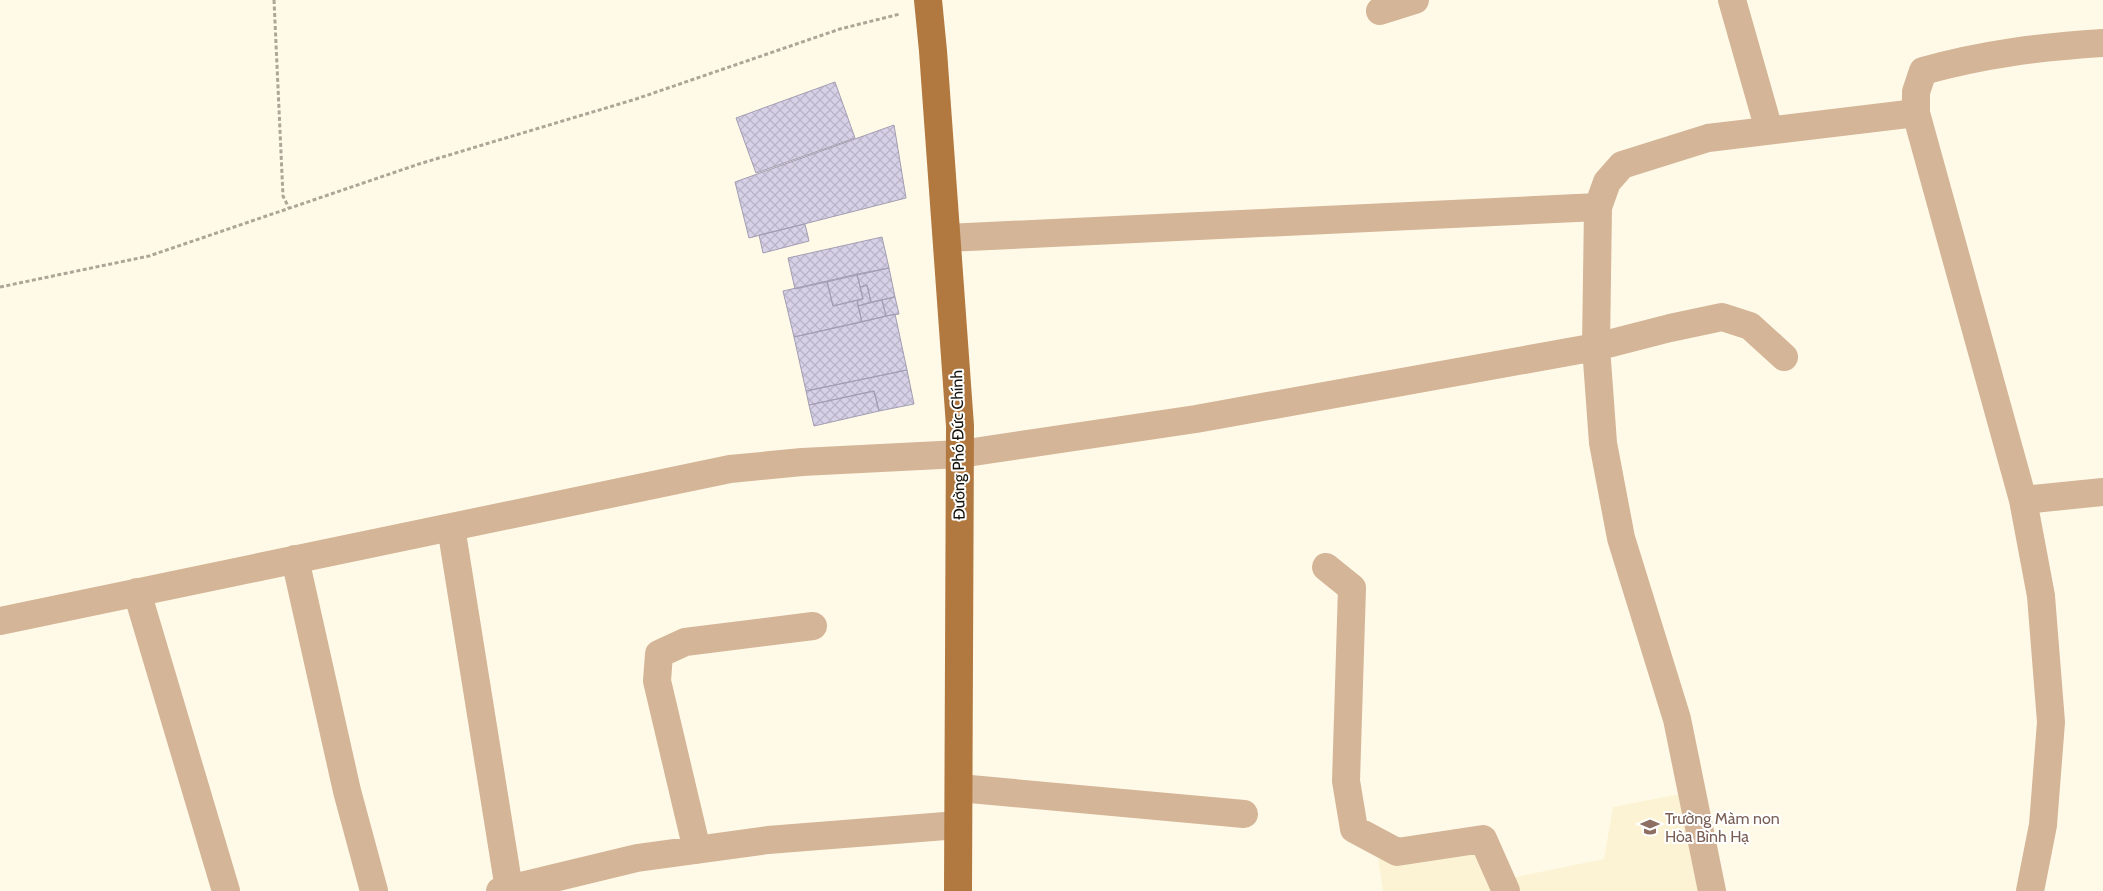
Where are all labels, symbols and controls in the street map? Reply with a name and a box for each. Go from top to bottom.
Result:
street label: Đường Phó Đức Chính [947,370,969,520]
place label: Trường Màm non Hòa Bình Hạ [1665,809,1780,846]
school or university icon: Trường Màm non Hòa Bình Hạ [1639,816,1661,838]

